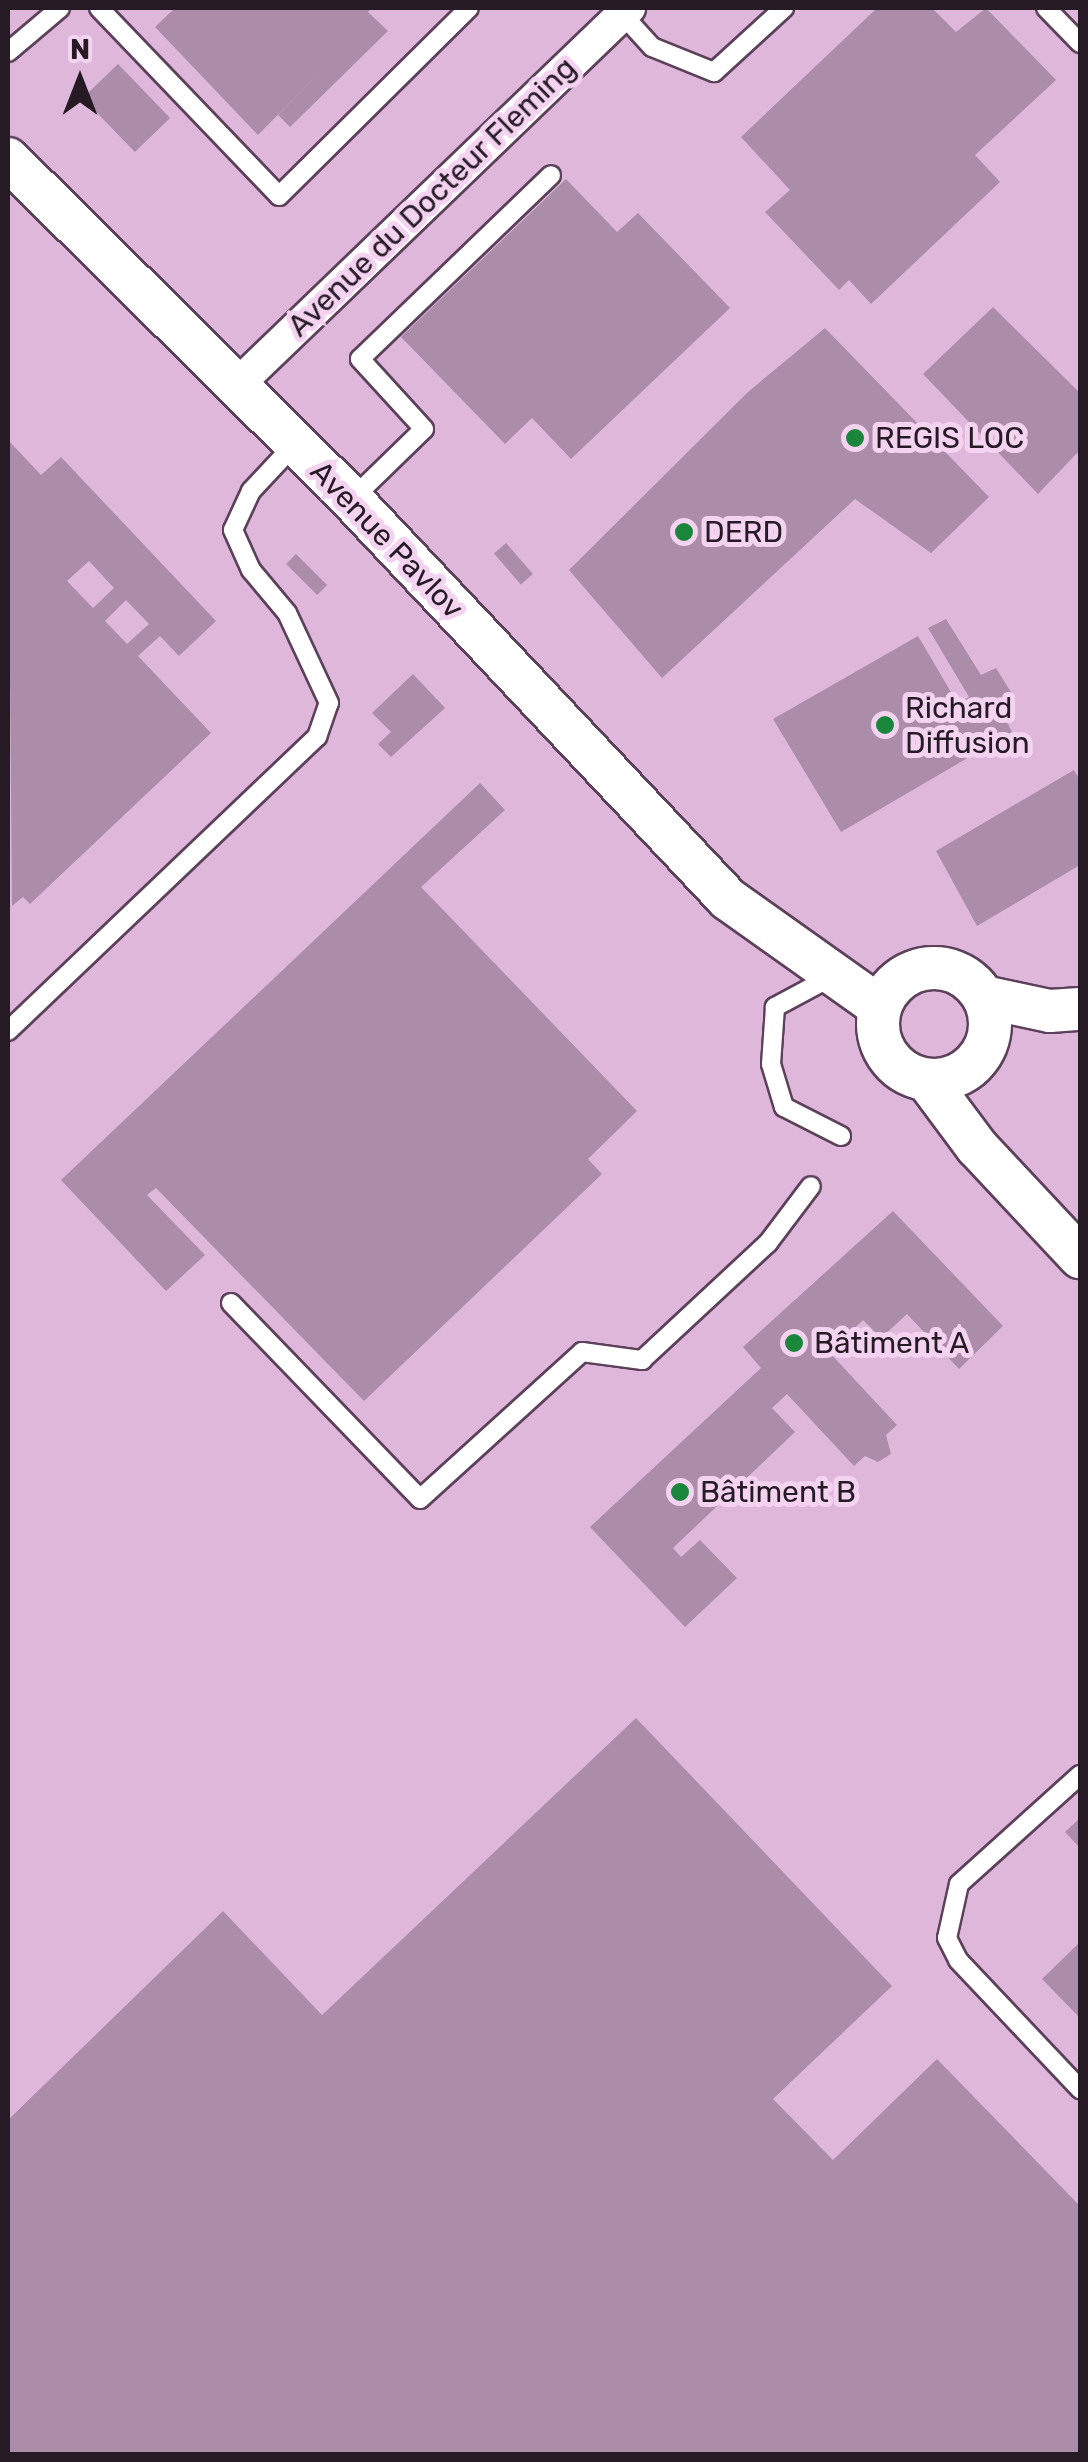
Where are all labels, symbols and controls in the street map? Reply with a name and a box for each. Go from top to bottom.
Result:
north arrow [30,30,130,130]
text: N [70,33,90,66]
street label: Avenue du Docteur Fleming [280,50,584,344]
place label: REGIS LOC [875,420,1024,456]
marker: REGIS LOC [844,427,866,449]
street label: Avenue Pavlov [303,454,471,626]
place label: DERD [704,514,783,550]
marker: DERD [673,521,695,543]
place label: Richard Diffusion [905,690,1030,760]
marker: Richard Diffusion [874,714,896,736]
place label: Bâtiment A [814,1325,970,1361]
marker: Bâtiment A [783,1332,805,1354]
place label: Bâtiment B [700,1474,856,1510]
marker: Bâtiment B [669,1481,691,1503]

